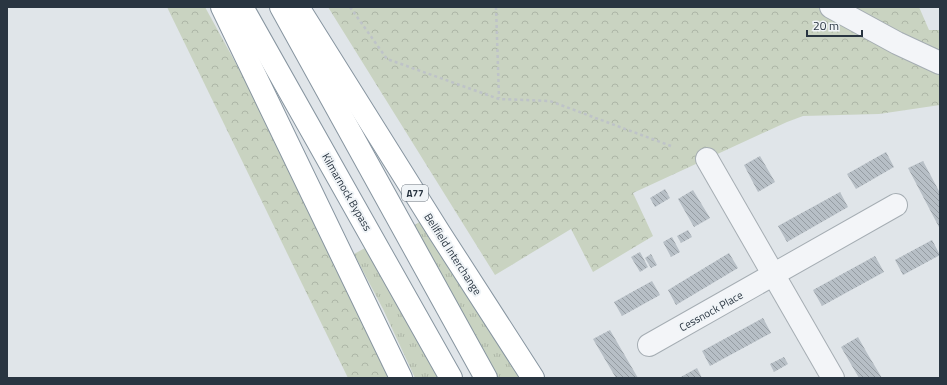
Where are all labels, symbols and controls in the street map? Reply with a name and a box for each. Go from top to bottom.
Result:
scale bar [807,12,862,38]
text: 20 m [813,16,839,35]
street label: Kilmarnock Bypass [318,150,376,234]
road number: A77 [402,185,428,201]
street label: Bellfield Interchange [420,210,486,298]
street label: Cessnock Place [676,287,746,335]

